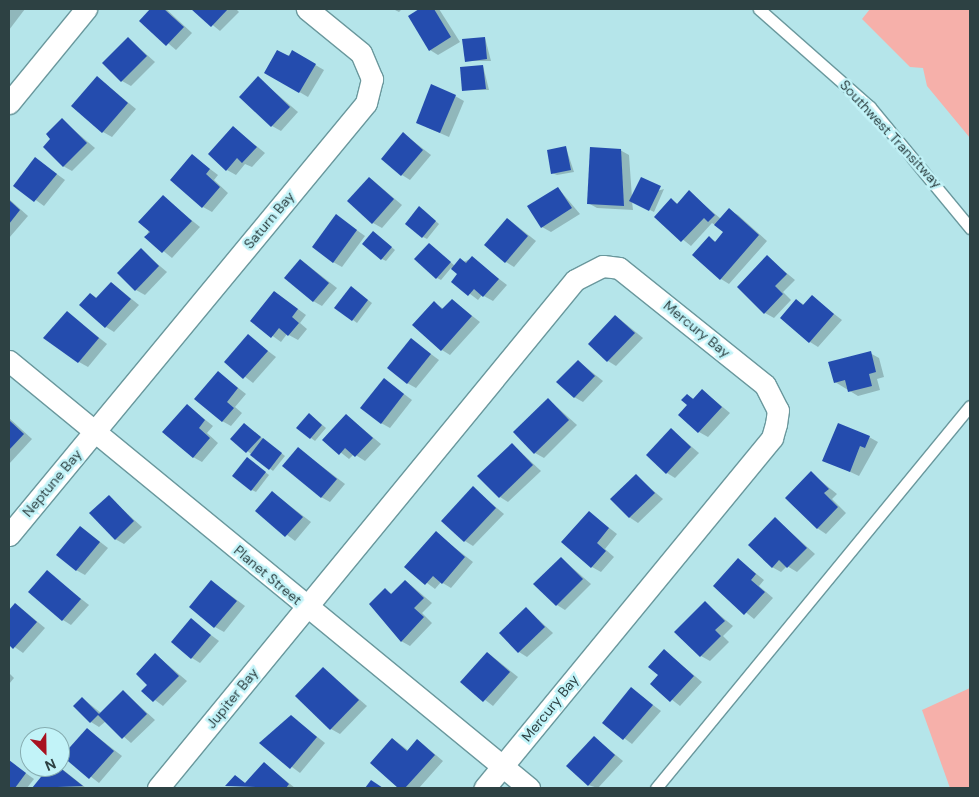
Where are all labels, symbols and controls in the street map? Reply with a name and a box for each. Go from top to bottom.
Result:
street label: Southwest Transitway [837,76,945,192]
street label: Saturn Bay [240,188,298,252]
street label: Mercury Bay [660,297,734,361]
street label: Neptune Bay [19,446,85,520]
street label: Planet Street [231,542,305,608]
street label: Jupiter Bay [203,664,261,732]
street label: Mercury Bay [518,671,582,745]
north arrow [20,727,70,777]
text: N [42,755,59,775]

